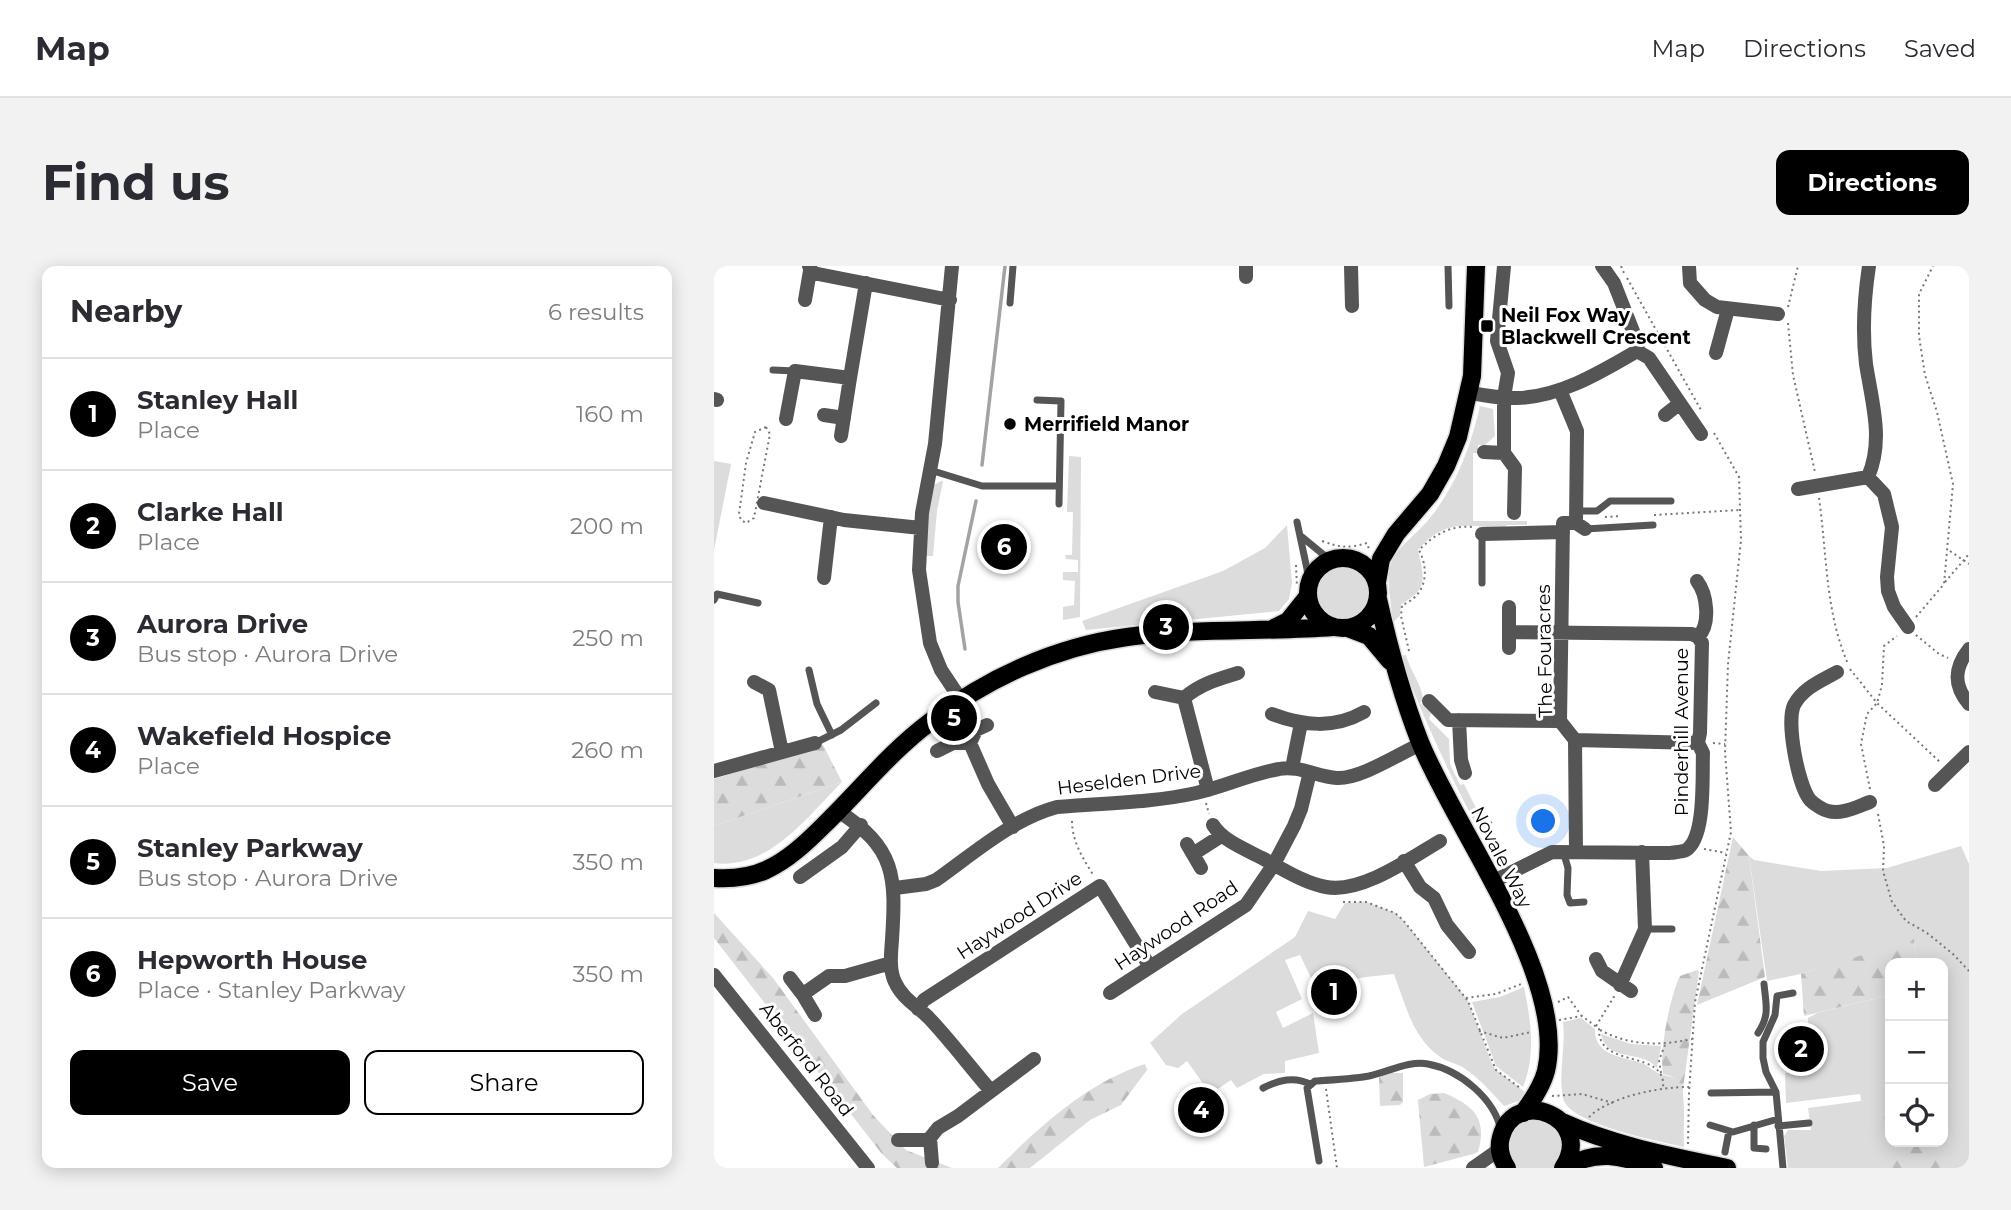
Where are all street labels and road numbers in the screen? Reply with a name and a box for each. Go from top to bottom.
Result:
street label: The Fouracres [1532,584,1557,718]
street label: Pinderhill Avenue [1670,648,1693,816]
street label: Heselden Drive [1056,759,1202,800]
street label: Novale Way [1466,803,1537,913]
street label: Haywood Drive [952,866,1086,964]
street label: Haywood Road [1110,876,1243,975]
street label: Aberford Road [755,998,858,1121]

